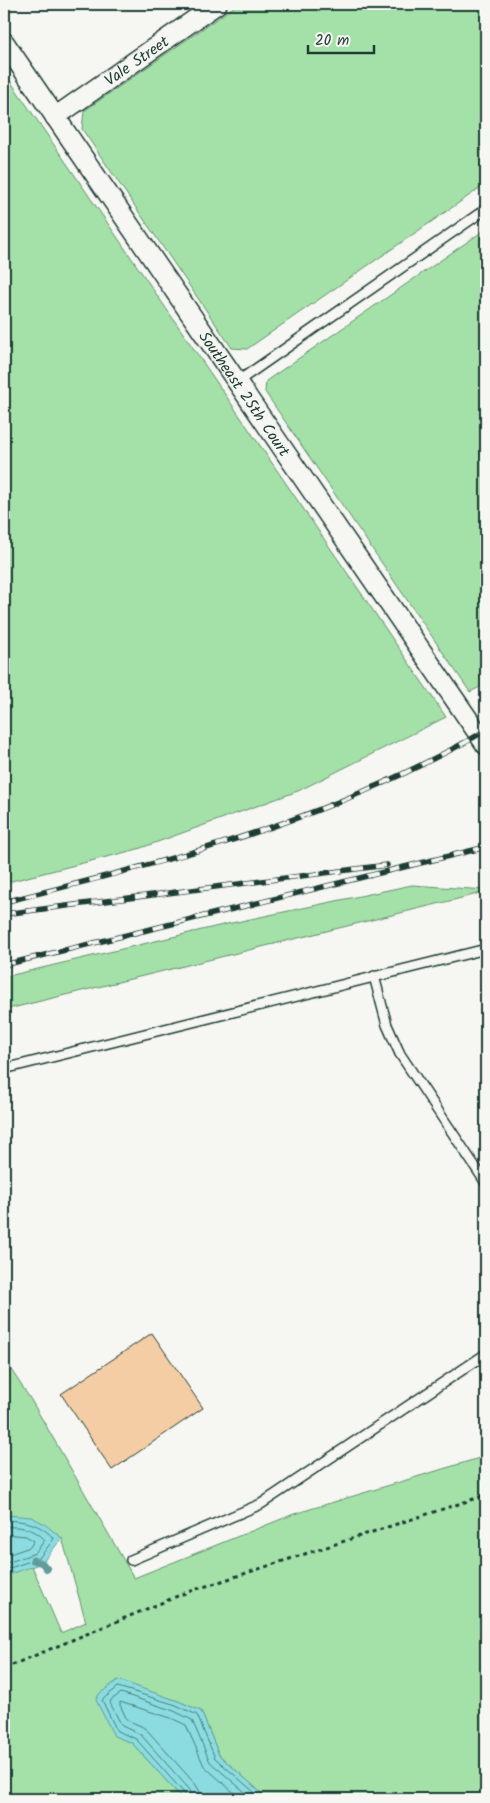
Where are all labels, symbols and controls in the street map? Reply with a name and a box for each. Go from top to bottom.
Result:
scale bar [308,22,374,54]
text: 20 m [315,29,349,53]
street label: Vale Street [99,30,175,93]
street label: Southeast 25th Court [192,326,296,463]

